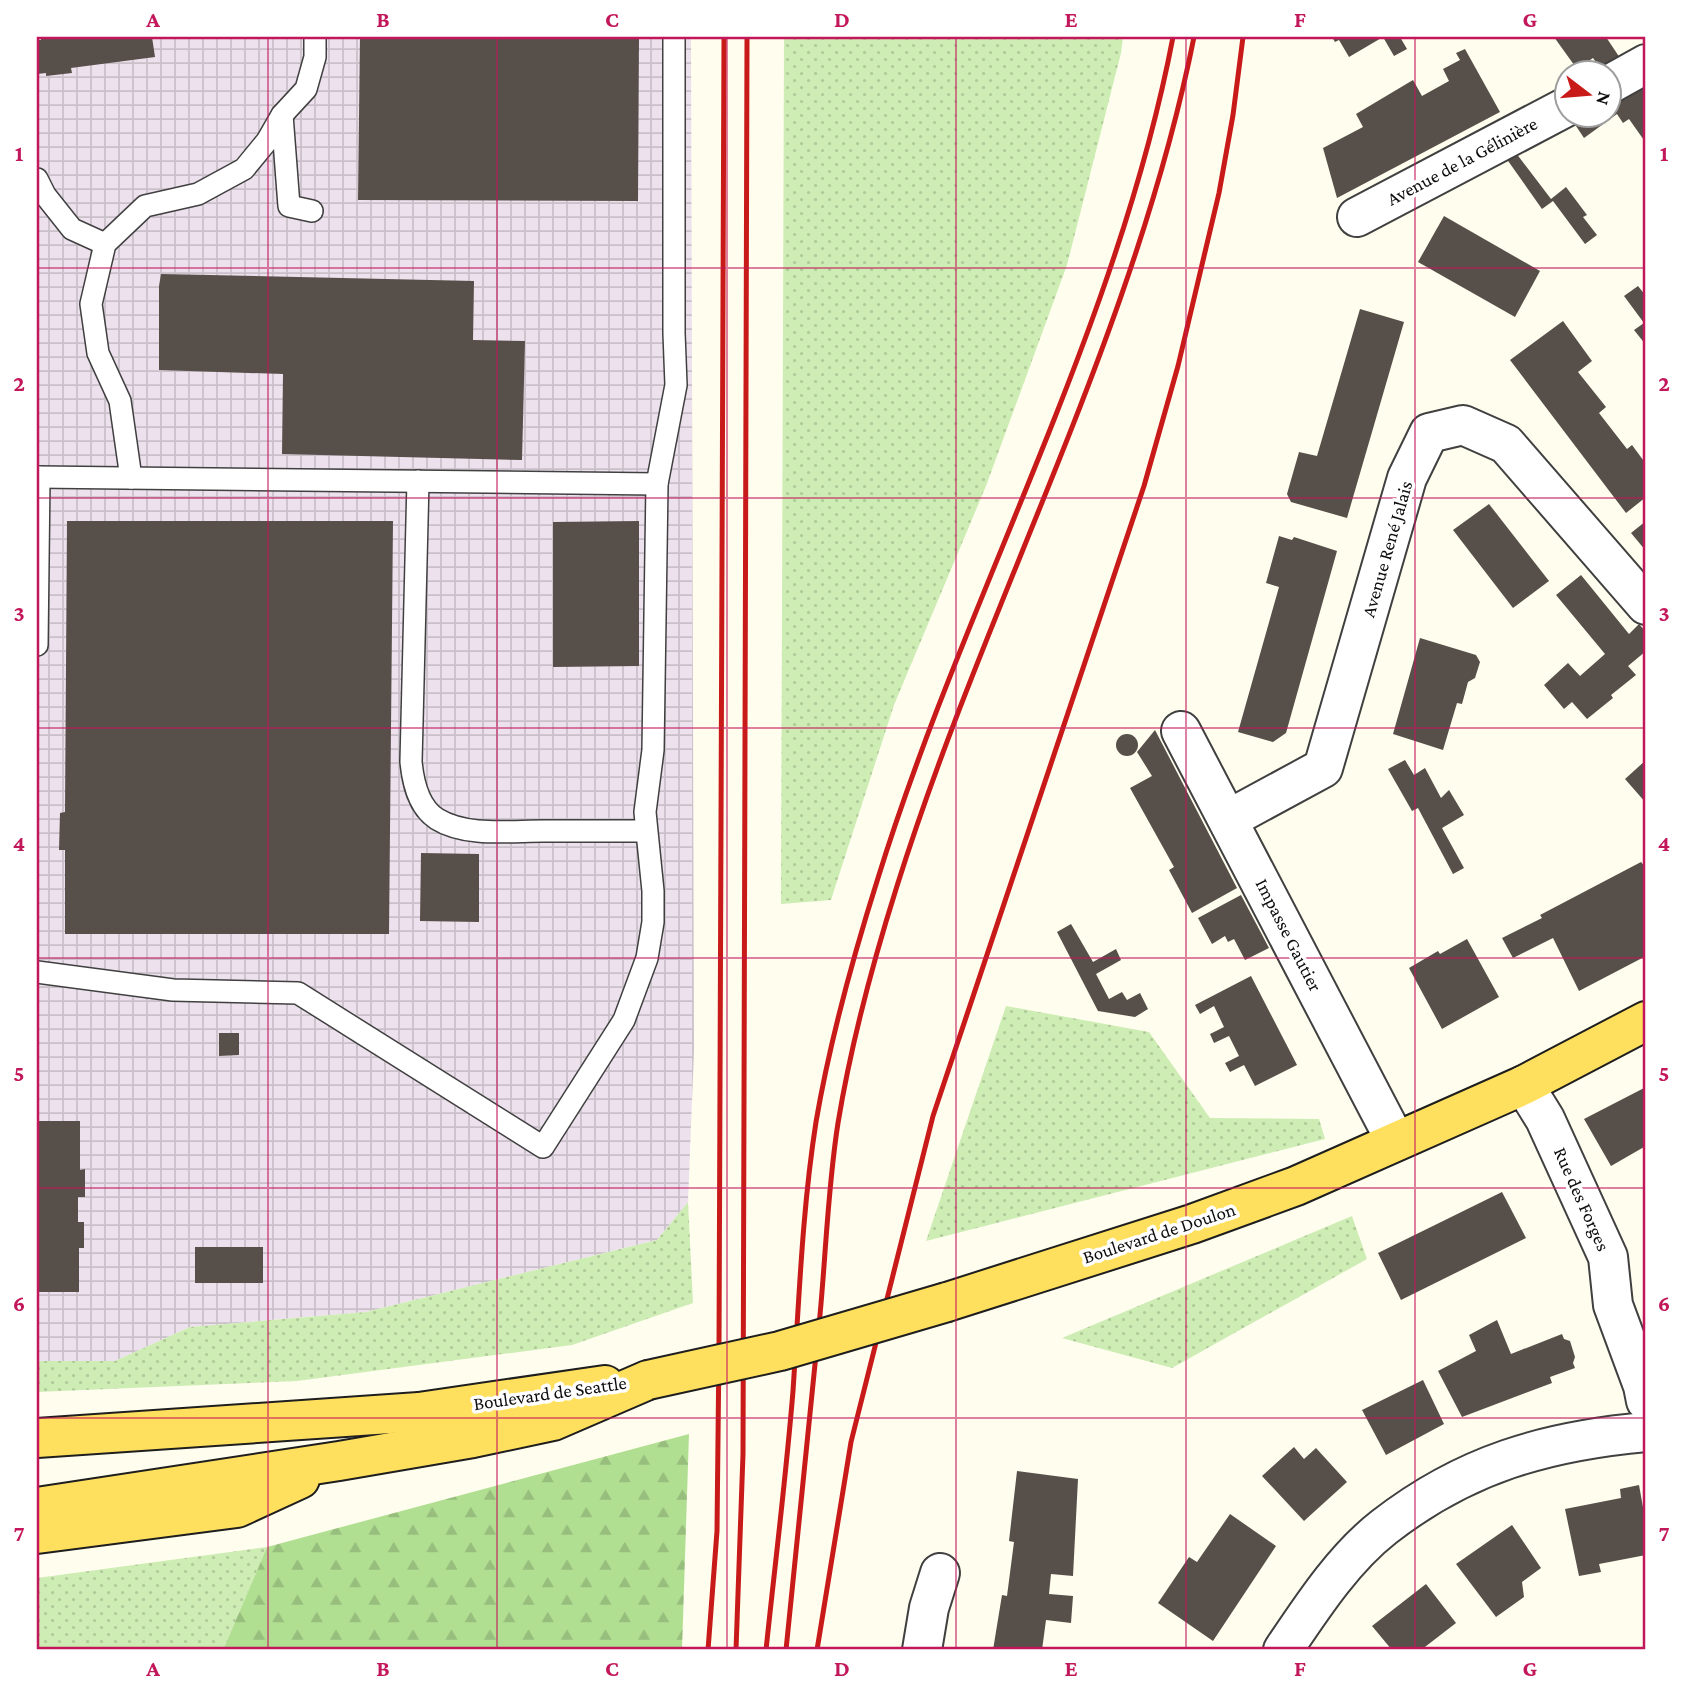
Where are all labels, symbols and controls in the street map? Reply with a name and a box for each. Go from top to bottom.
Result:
text: A [145,6,160,32]
text: B [376,6,390,32]
text: C [605,6,619,32]
text: D [834,6,850,32]
text: E [1064,6,1078,32]
text: F [1294,6,1306,32]
text: G [1523,6,1538,32]
north arrow [1554,60,1624,130]
text: N [1592,89,1616,108]
street label: Avenue de la Gélinière [1383,112,1541,210]
text: 1 [15,140,24,166]
text: 1 [1660,140,1669,166]
text: 2 [13,370,25,396]
text: 2 [1658,370,1670,396]
street label: Avenue René Jalais [1357,478,1417,620]
text: 3 [13,600,25,626]
text: 3 [1658,600,1670,626]
text: 4 [13,830,25,856]
text: 4 [1658,830,1670,856]
street label: Impasse Gautier [1252,875,1327,995]
text: 5 [13,1060,25,1086]
text: 5 [1658,1060,1670,1086]
street label: Rue des Forges [1550,1144,1614,1254]
street label: Boulevard de Doulon [1080,1198,1238,1268]
text: 6 [13,1290,25,1316]
text: 6 [1658,1290,1670,1316]
street label: Boulevard de Seattle [472,1372,628,1414]
text: 7 [13,1520,25,1546]
text: 7 [1658,1520,1670,1546]
text: A [145,1655,160,1681]
text: B [376,1655,390,1681]
text: C [605,1655,619,1681]
text: D [834,1655,850,1681]
text: E [1064,1655,1078,1681]
text: F [1294,1655,1306,1681]
text: G [1523,1655,1538,1681]

